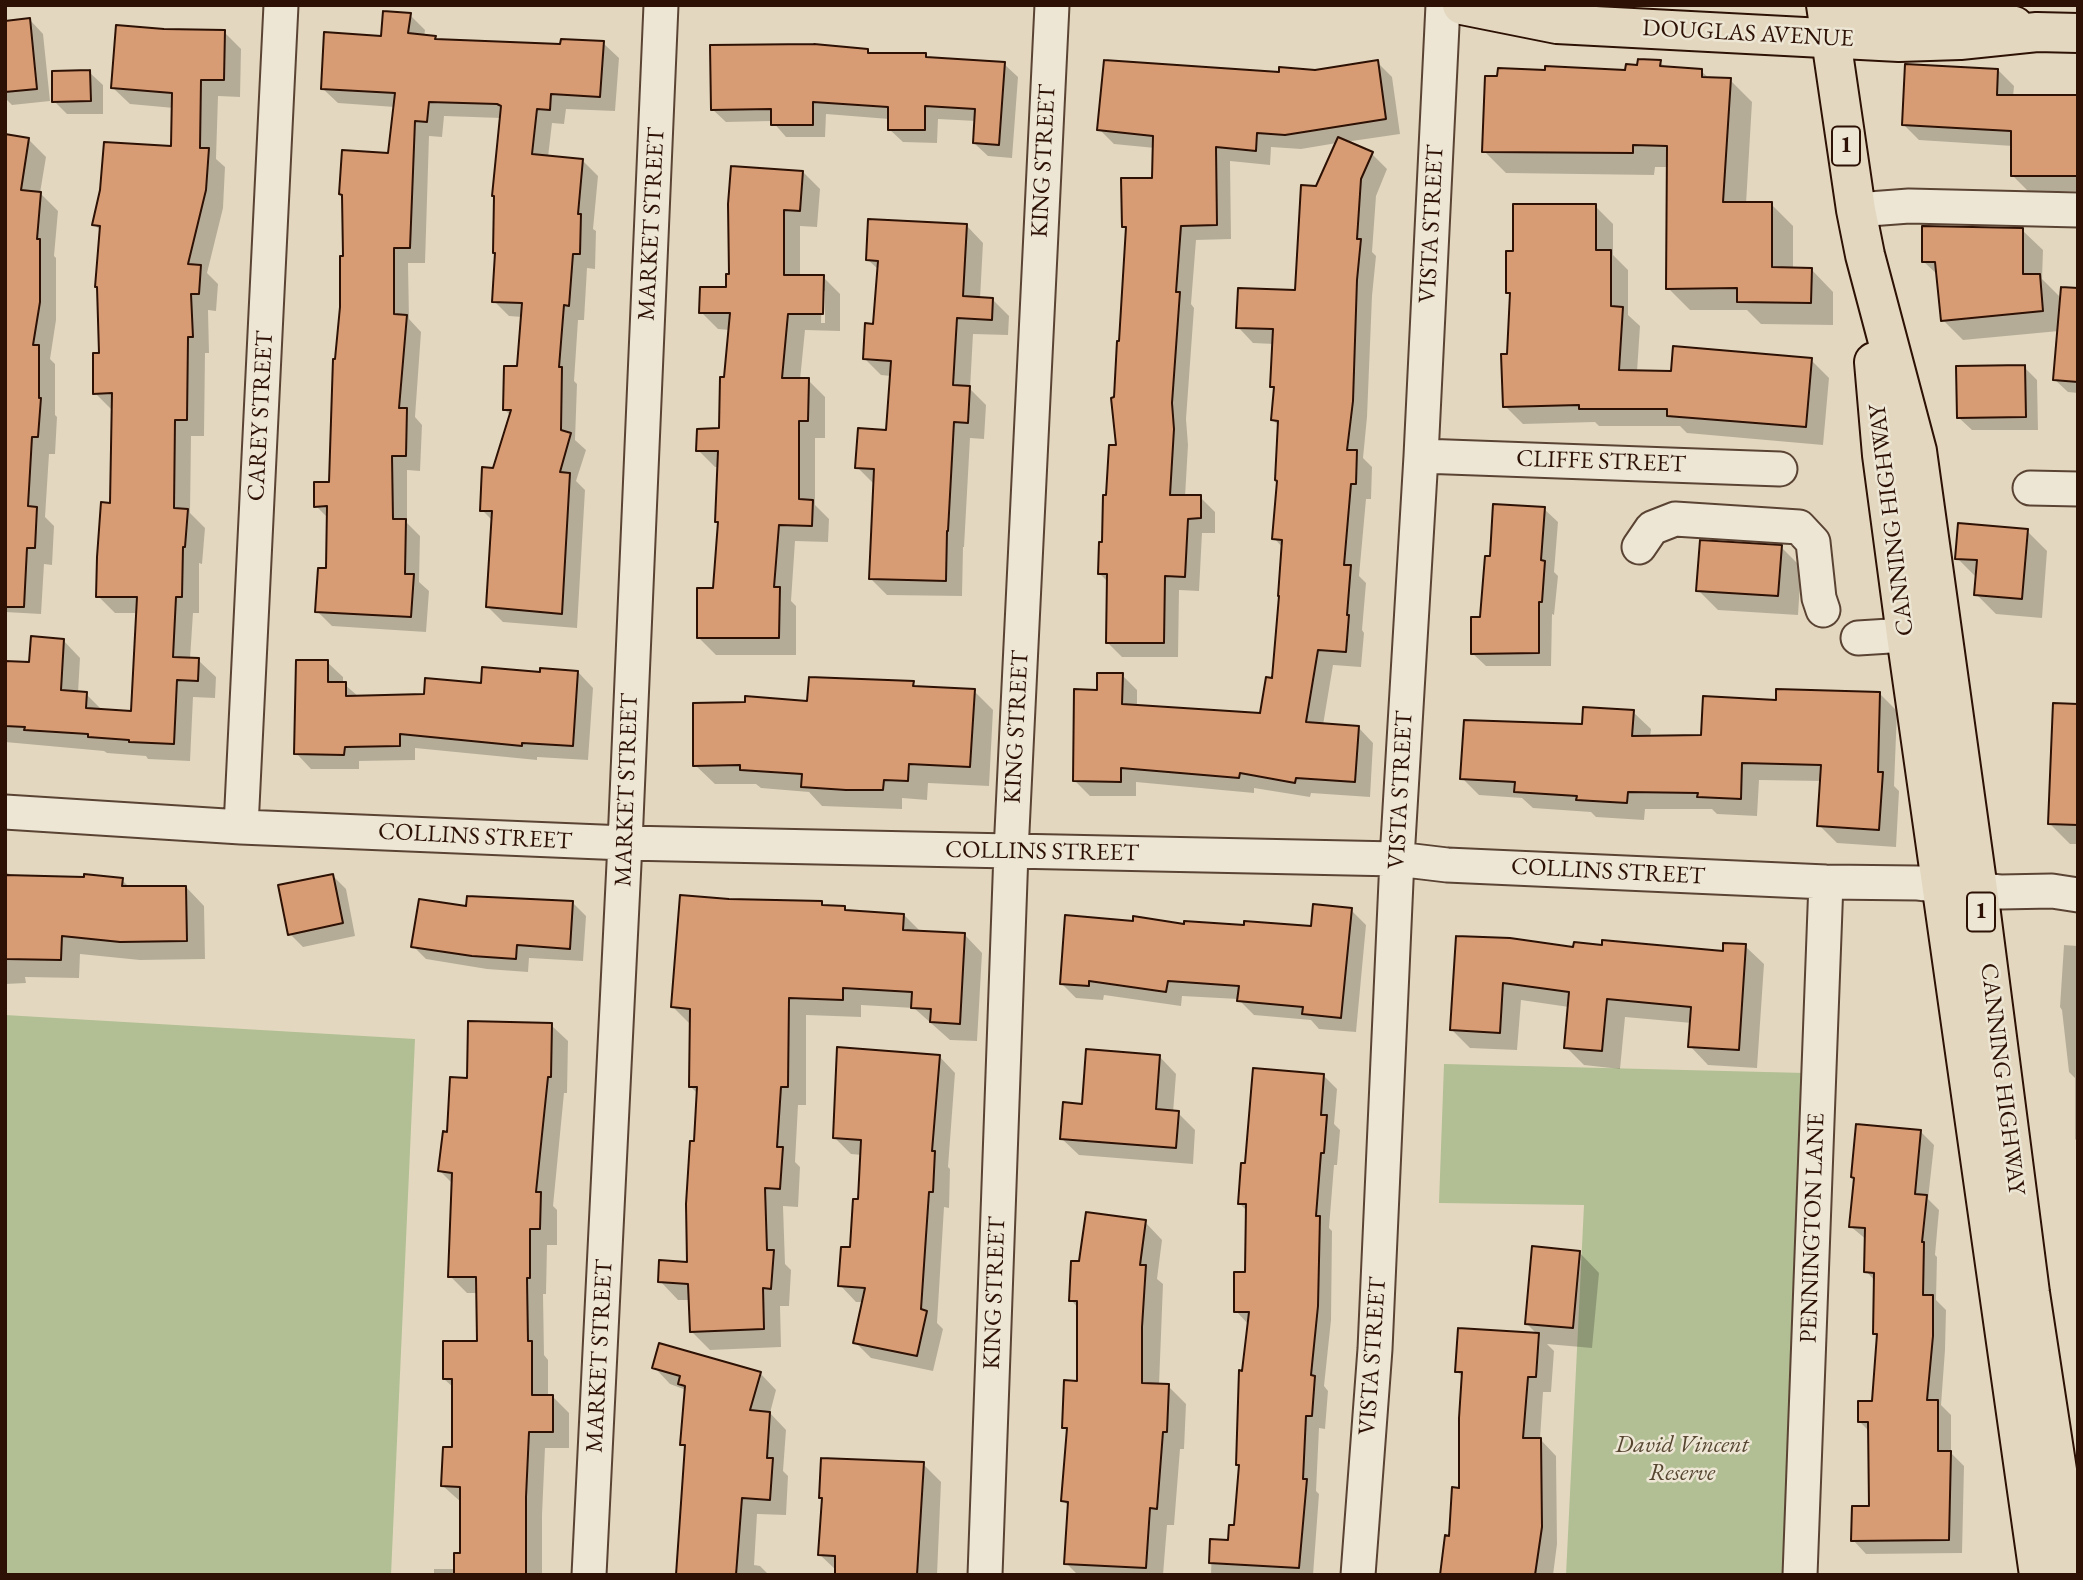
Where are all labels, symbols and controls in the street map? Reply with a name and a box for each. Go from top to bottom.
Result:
street label: DOUGLAS AVENUE [1642,14,1854,54]
street label: KING STREET [1026,84,1062,238]
street label: MARKET STREET [633,127,671,321]
road number: 1 [1832,127,1860,166]
street label: VISTA STREET [1413,144,1451,304]
street label: CAREY STREET [242,330,280,502]
street label: CANNING HIGHWAY [1863,403,1921,637]
street label: CLIFFE STREET [1516,445,1686,479]
street label: KING STREET [999,650,1035,804]
street label: MARKET STREET [609,693,645,887]
street label: VISTA STREET [1382,710,1420,870]
street label: COLLINS STREET [377,818,573,856]
street label: COLLINS STREET [945,836,1139,868]
street label: COLLINS STREET [1510,853,1706,891]
road number: 1 [1967,892,1995,931]
street label: CANNING HIGHWAY [1973,962,2031,1196]
street label: PENNINGTON LANE [1795,1112,1831,1344]
street label: KING STREET [978,1216,1012,1370]
street label: MARKET STREET [581,1259,619,1453]
street label: VISTA STREET [1353,1276,1393,1436]
park label: David Vincent Reserve [1615,1431,1749,1487]

